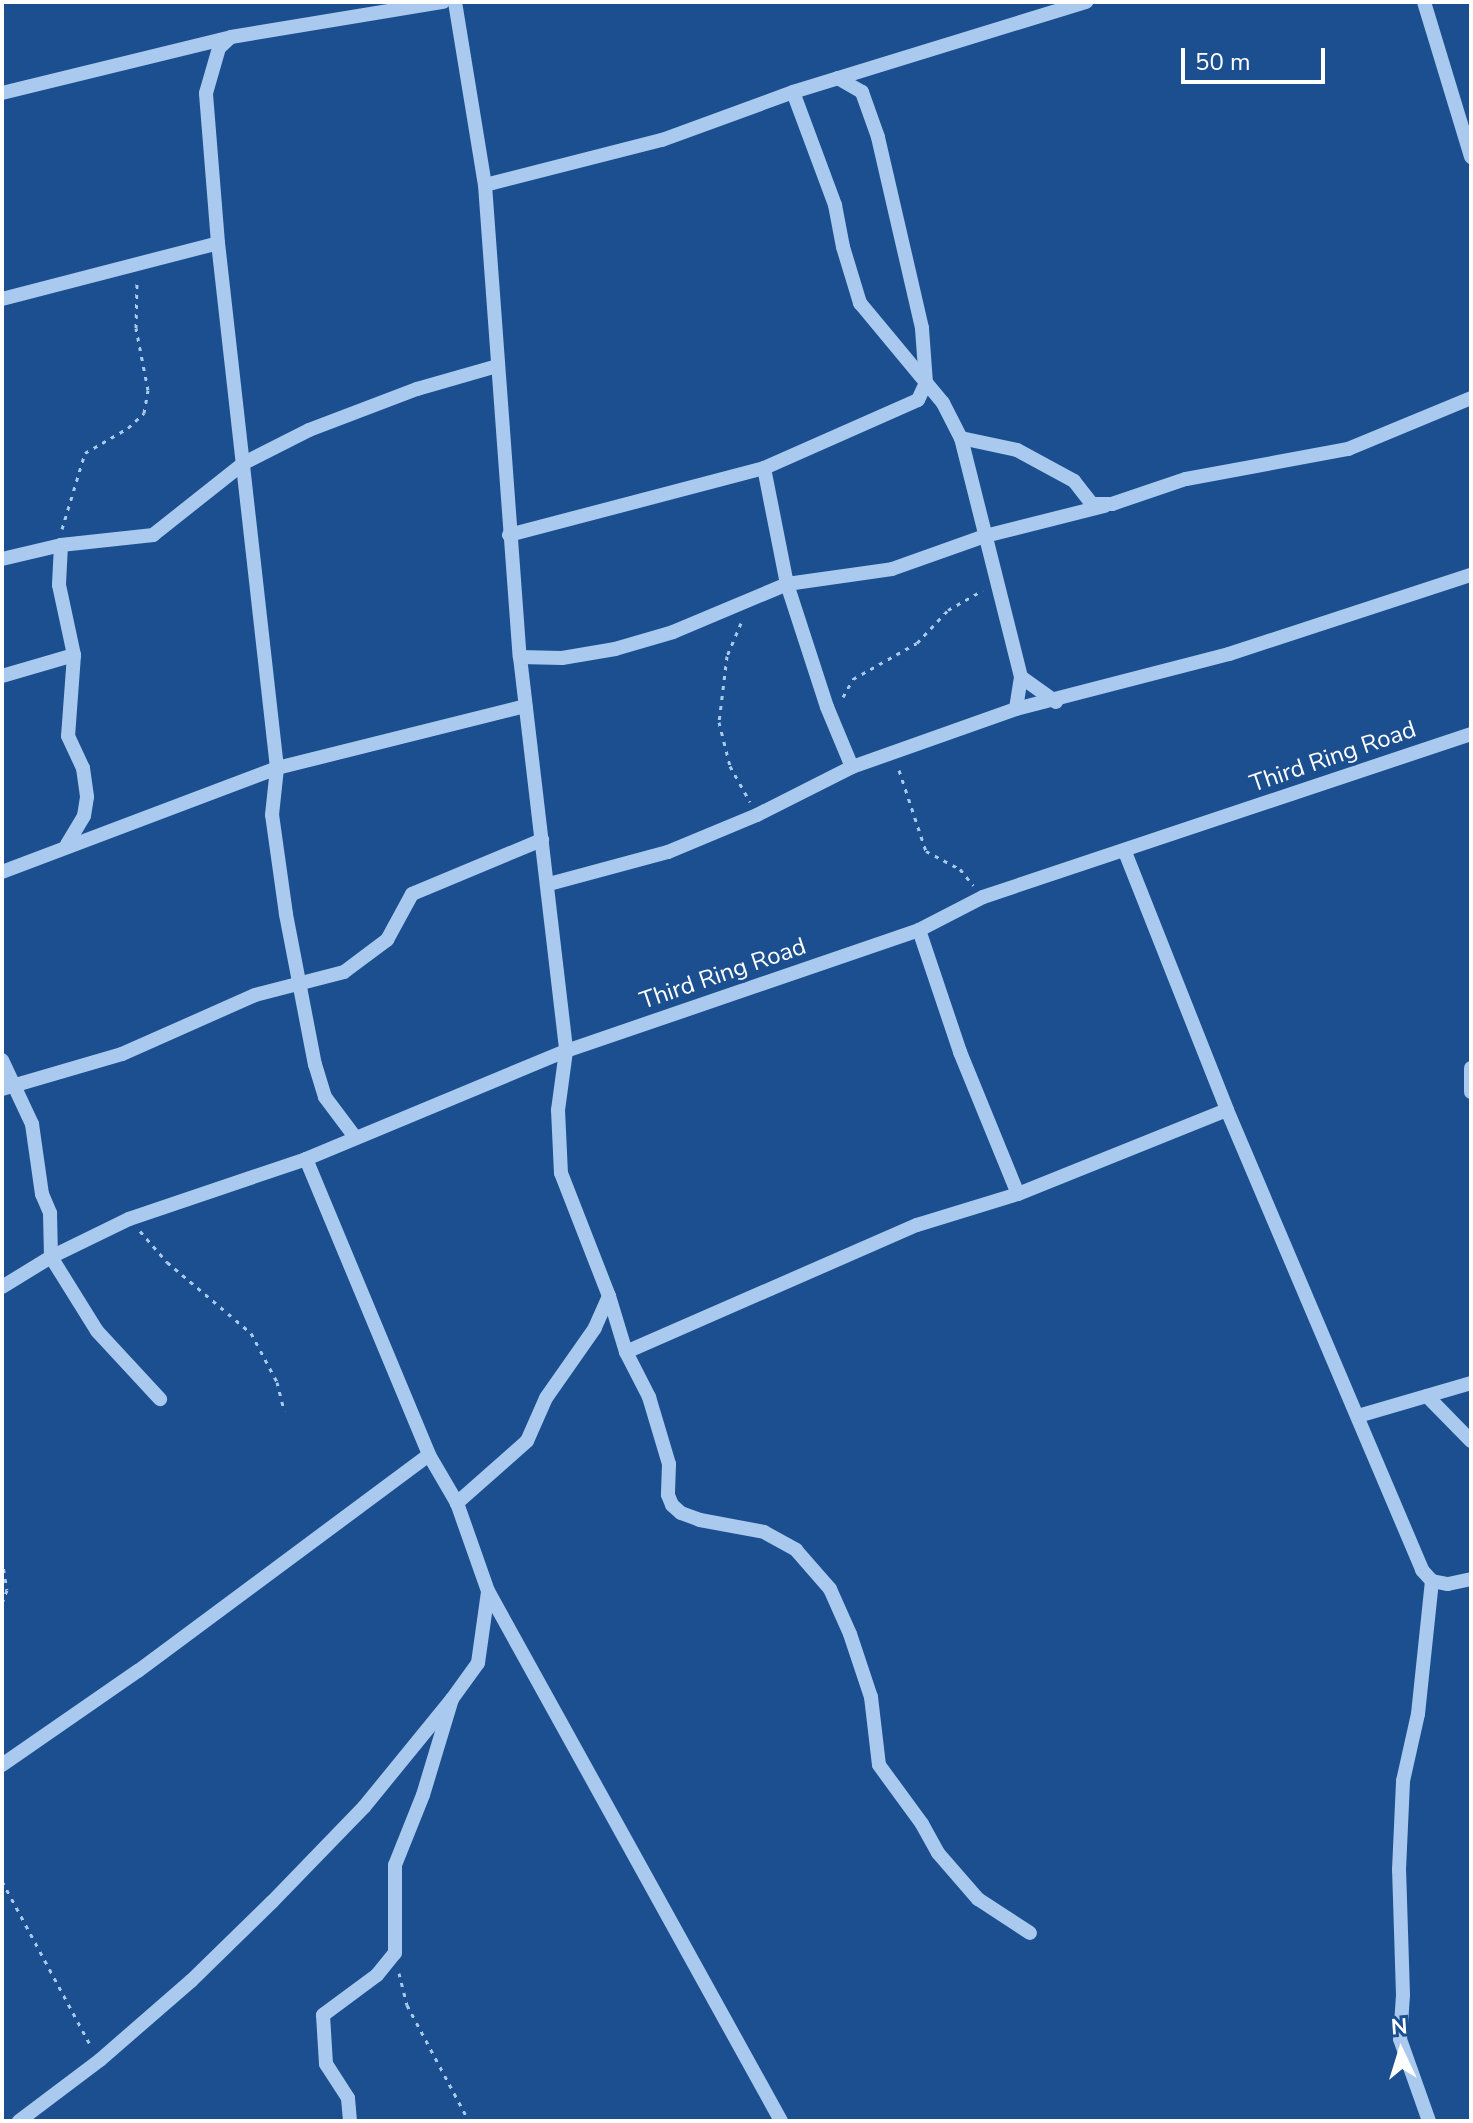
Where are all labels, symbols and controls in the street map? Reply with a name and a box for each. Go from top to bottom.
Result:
scale bar [1185,32,1329,82]
text: 50 m [1195,46,1251,78]
street label: Third Ring Road [1246,715,1420,799]
street label: Third Ring Road [636,932,810,1016]
north arrow [1361,2011,1441,2091]
text: N [1390,2012,1409,2043]

